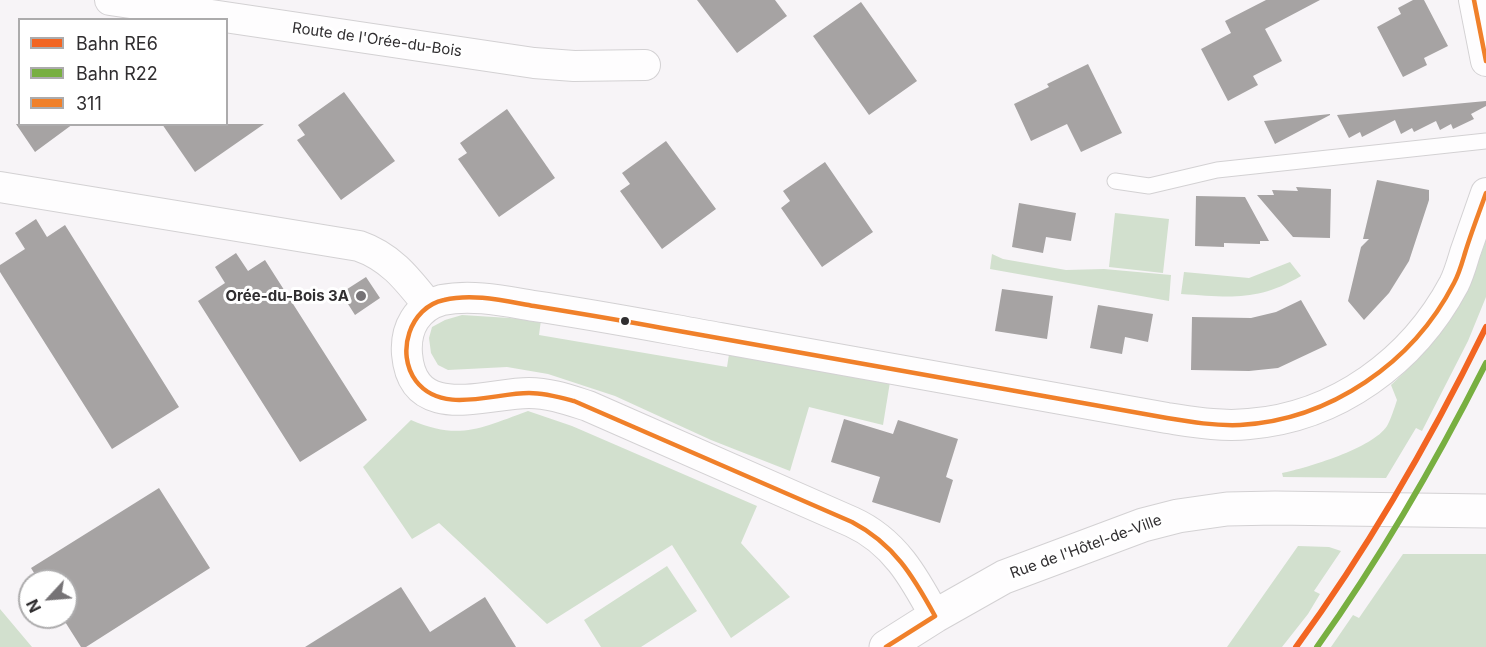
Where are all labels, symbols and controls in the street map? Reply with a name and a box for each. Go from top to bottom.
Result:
legend [18,18,228,126]
street label: Route de l'Orée-du-Bois [291,19,463,61]
text: Bahn RE6 [76,33,158,54]
text: Bahn R22 [76,63,158,84]
text: 311 [76,93,102,114]
place label: Orée-du-Bois 3A [226,287,349,305]
marker: Orée-du-Bois 3A [354,289,368,303]
unlabelled marker [619,315,631,327]
street label: Rue de l'Hôtel-de-Ville [1008,511,1164,583]
north arrow [18,569,78,629]
text: N [22,596,45,616]

